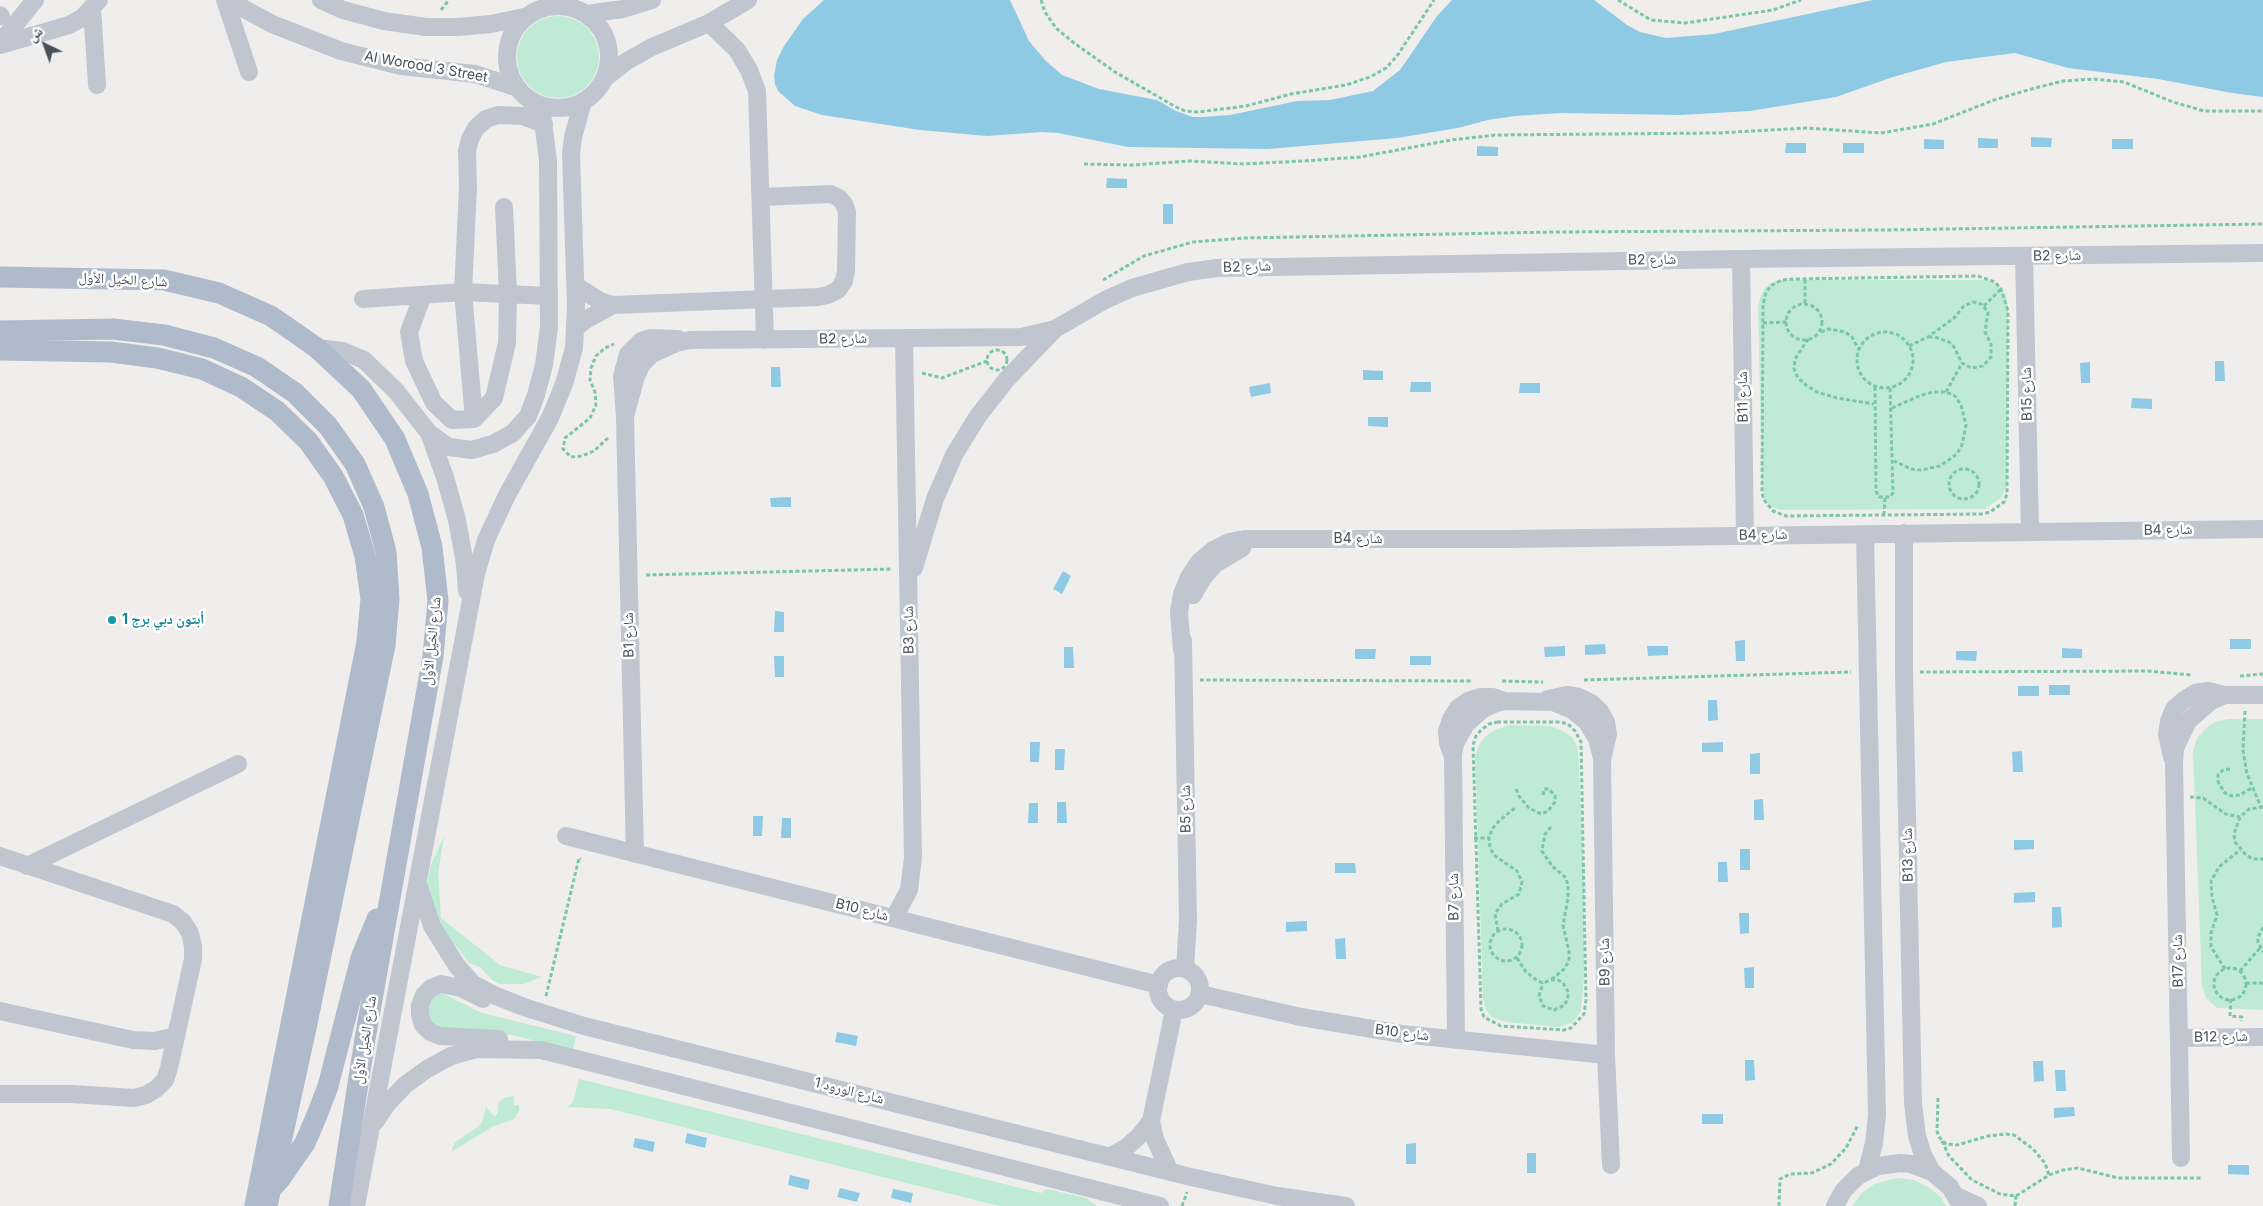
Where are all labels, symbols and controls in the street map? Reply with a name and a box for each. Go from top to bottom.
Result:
north arrow [20,20,70,70]
text: ش [23,22,46,45]
street label: Al Worood 3 Street [363,48,489,86]
street label: B2 شارع [2033,247,2081,265]
street label: B2 شارع [1628,251,1676,269]
street label: B2 شارع [1223,258,1271,276]
street label: شارع الخيل الأول [78,269,168,291]
street label: B2 شارع [819,330,867,348]
street label: B15 شارع [2018,367,2036,421]
street label: B11 شارع [1734,371,1752,423]
street label: B4 شارع [2143,521,2193,539]
street label: B4 شارع [1738,526,1788,544]
street label: B4 شارع [1334,531,1382,547]
street label: شارع الخيل الأول [419,596,445,686]
street label: B3 شارع [900,606,918,654]
place label: أبتون دبي برج 1 [122,612,204,628]
street label: B1 شارع [620,612,638,658]
marker: أبتون دبي برج 1 [106,614,118,626]
street label: B5 شارع [1177,785,1195,833]
street label: B13 شارع [1899,828,1917,882]
street label: B7 شارع [1445,873,1463,921]
street label: B10 شارع [834,895,890,925]
street label: B17 شارع [2169,934,2187,988]
street label: B9 شارع [1596,938,1614,986]
street label: شارع الخيل الأول [350,995,380,1085]
street label: B10 شارع [1374,1021,1430,1045]
street label: B12 شارع [2194,1028,2248,1046]
street label: شارع الورود 1 [813,1074,885,1108]

